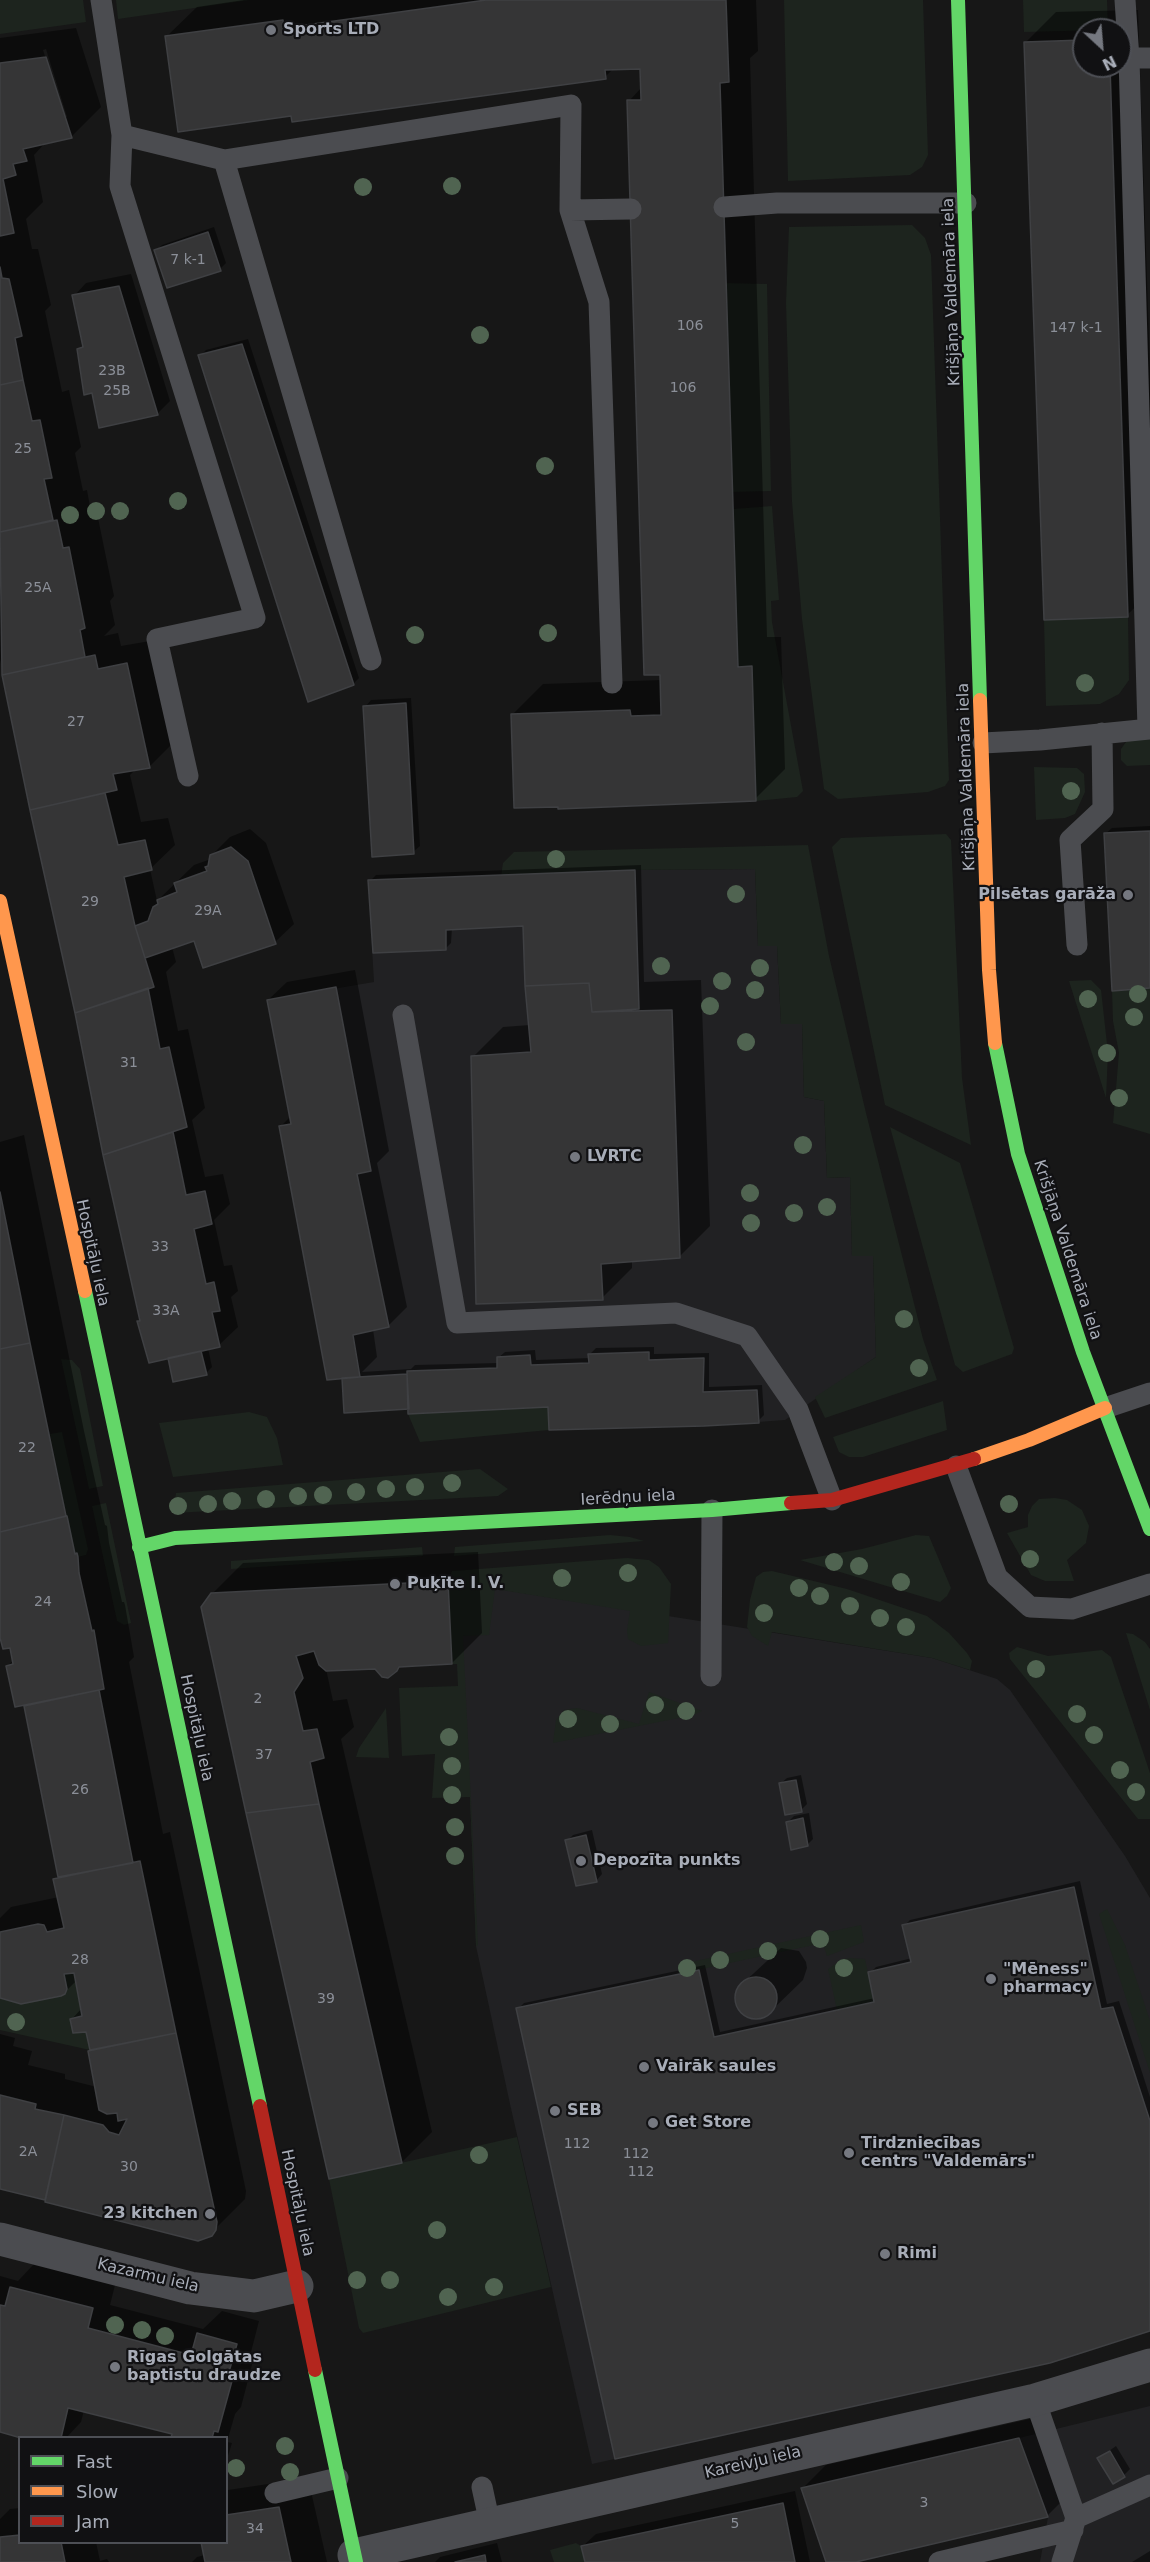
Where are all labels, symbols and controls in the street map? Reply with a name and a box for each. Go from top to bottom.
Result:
north arrow [1072,18,1132,78]
place label: Sports LTD [283,20,379,40]
marker: Sports LTD [264,23,278,37]
text: N [1099,51,1119,74]
street label: Krišjāņa Valdemāra iela [939,197,965,387]
house number: 7 k-1 [170,252,206,268]
house number: 106 [677,318,703,334]
house number: 147 k-1 [1049,320,1103,336]
house number: 23B [98,363,126,379]
house number: 106 [670,380,696,396]
house number: 25B [103,383,131,399]
house number: 25 [14,441,32,457]
house number: 25A [24,580,52,596]
street label: Krišjāņa Valdemāra iela [954,682,980,872]
house number: 27 [67,714,85,730]
place label: Pilsētas garāža [978,885,1116,905]
marker: Pilsētas garāža [1121,888,1135,902]
house number: 29 [81,894,99,910]
house number: 29A [194,903,222,919]
house number: 31 [120,1055,138,1071]
place label: LVRTC [587,1147,642,1167]
marker: LVRTC [568,1150,582,1164]
street label: Krišjāņa Valdemāra iela [1029,1157,1105,1343]
street label: Hospitāļu iela [71,1198,113,1308]
house number: 33 [151,1239,169,1255]
house number: 33A [152,1303,180,1319]
house number: 22 [18,1440,36,1456]
street label: Ierēdņu iela [580,1486,676,1510]
place label: Puķīte I. V. [407,1574,504,1594]
marker: Puķīte I. V. [388,1577,402,1591]
house number: 24 [34,1594,52,1610]
street label: Hospitāļu iela [175,1673,217,1783]
house number: 2 [254,1691,262,1707]
house number: 37 [255,1747,273,1763]
house number: 26 [71,1782,89,1798]
place label: Depozīta punkts [593,1851,740,1871]
marker: Depozīta punkts [574,1854,588,1868]
house number: 28 [71,1952,89,1968]
place label: "Mēness" pharmacy [1003,1960,1092,1998]
marker: "Mēness" pharmacy [984,1972,998,1986]
house number: 39 [317,1991,335,2007]
place label: Vairāk saules [656,2057,776,2077]
marker: Vairāk saules [637,2060,651,2074]
place label: SEB [567,2101,602,2121]
marker: SEB [548,2104,562,2118]
place label: Get Store [665,2113,751,2133]
marker: Get Store [646,2116,660,2130]
place label: Tirdzniecības centrs "Valdemārs" [861,2134,1035,2172]
house number: 112 [564,2136,590,2152]
house number: 2A [19,2144,37,2160]
house number: 112 [623,2146,649,2162]
marker: Tirdzniecības centrs "Valdemārs" [842,2146,856,2160]
street label: Hospitāļu iela [276,2148,318,2258]
house number: 30 [120,2159,138,2175]
house number: 112 [628,2164,654,2180]
place label: 23 kitchen [103,2204,198,2224]
marker: 23 kitchen [203,2207,217,2221]
place label: Rimi [897,2244,937,2264]
marker: Rimi [878,2247,892,2261]
street label: Kazarmu iela [95,2255,201,2297]
place label: Rīgas Golgātas baptistu draudze [127,2348,281,2386]
marker: Rīgas Golgātas baptistu draudze [108,2360,122,2374]
legend [18,2436,228,2544]
street label: Kareivju iela [703,2443,803,2483]
text: Fast [76,2451,112,2472]
text: Slow [76,2481,118,2502]
house number: 3 [920,2495,928,2511]
text: Jam [76,2511,110,2532]
house number: 5 [731,2516,739,2532]
house number: 34 [246,2521,264,2537]

